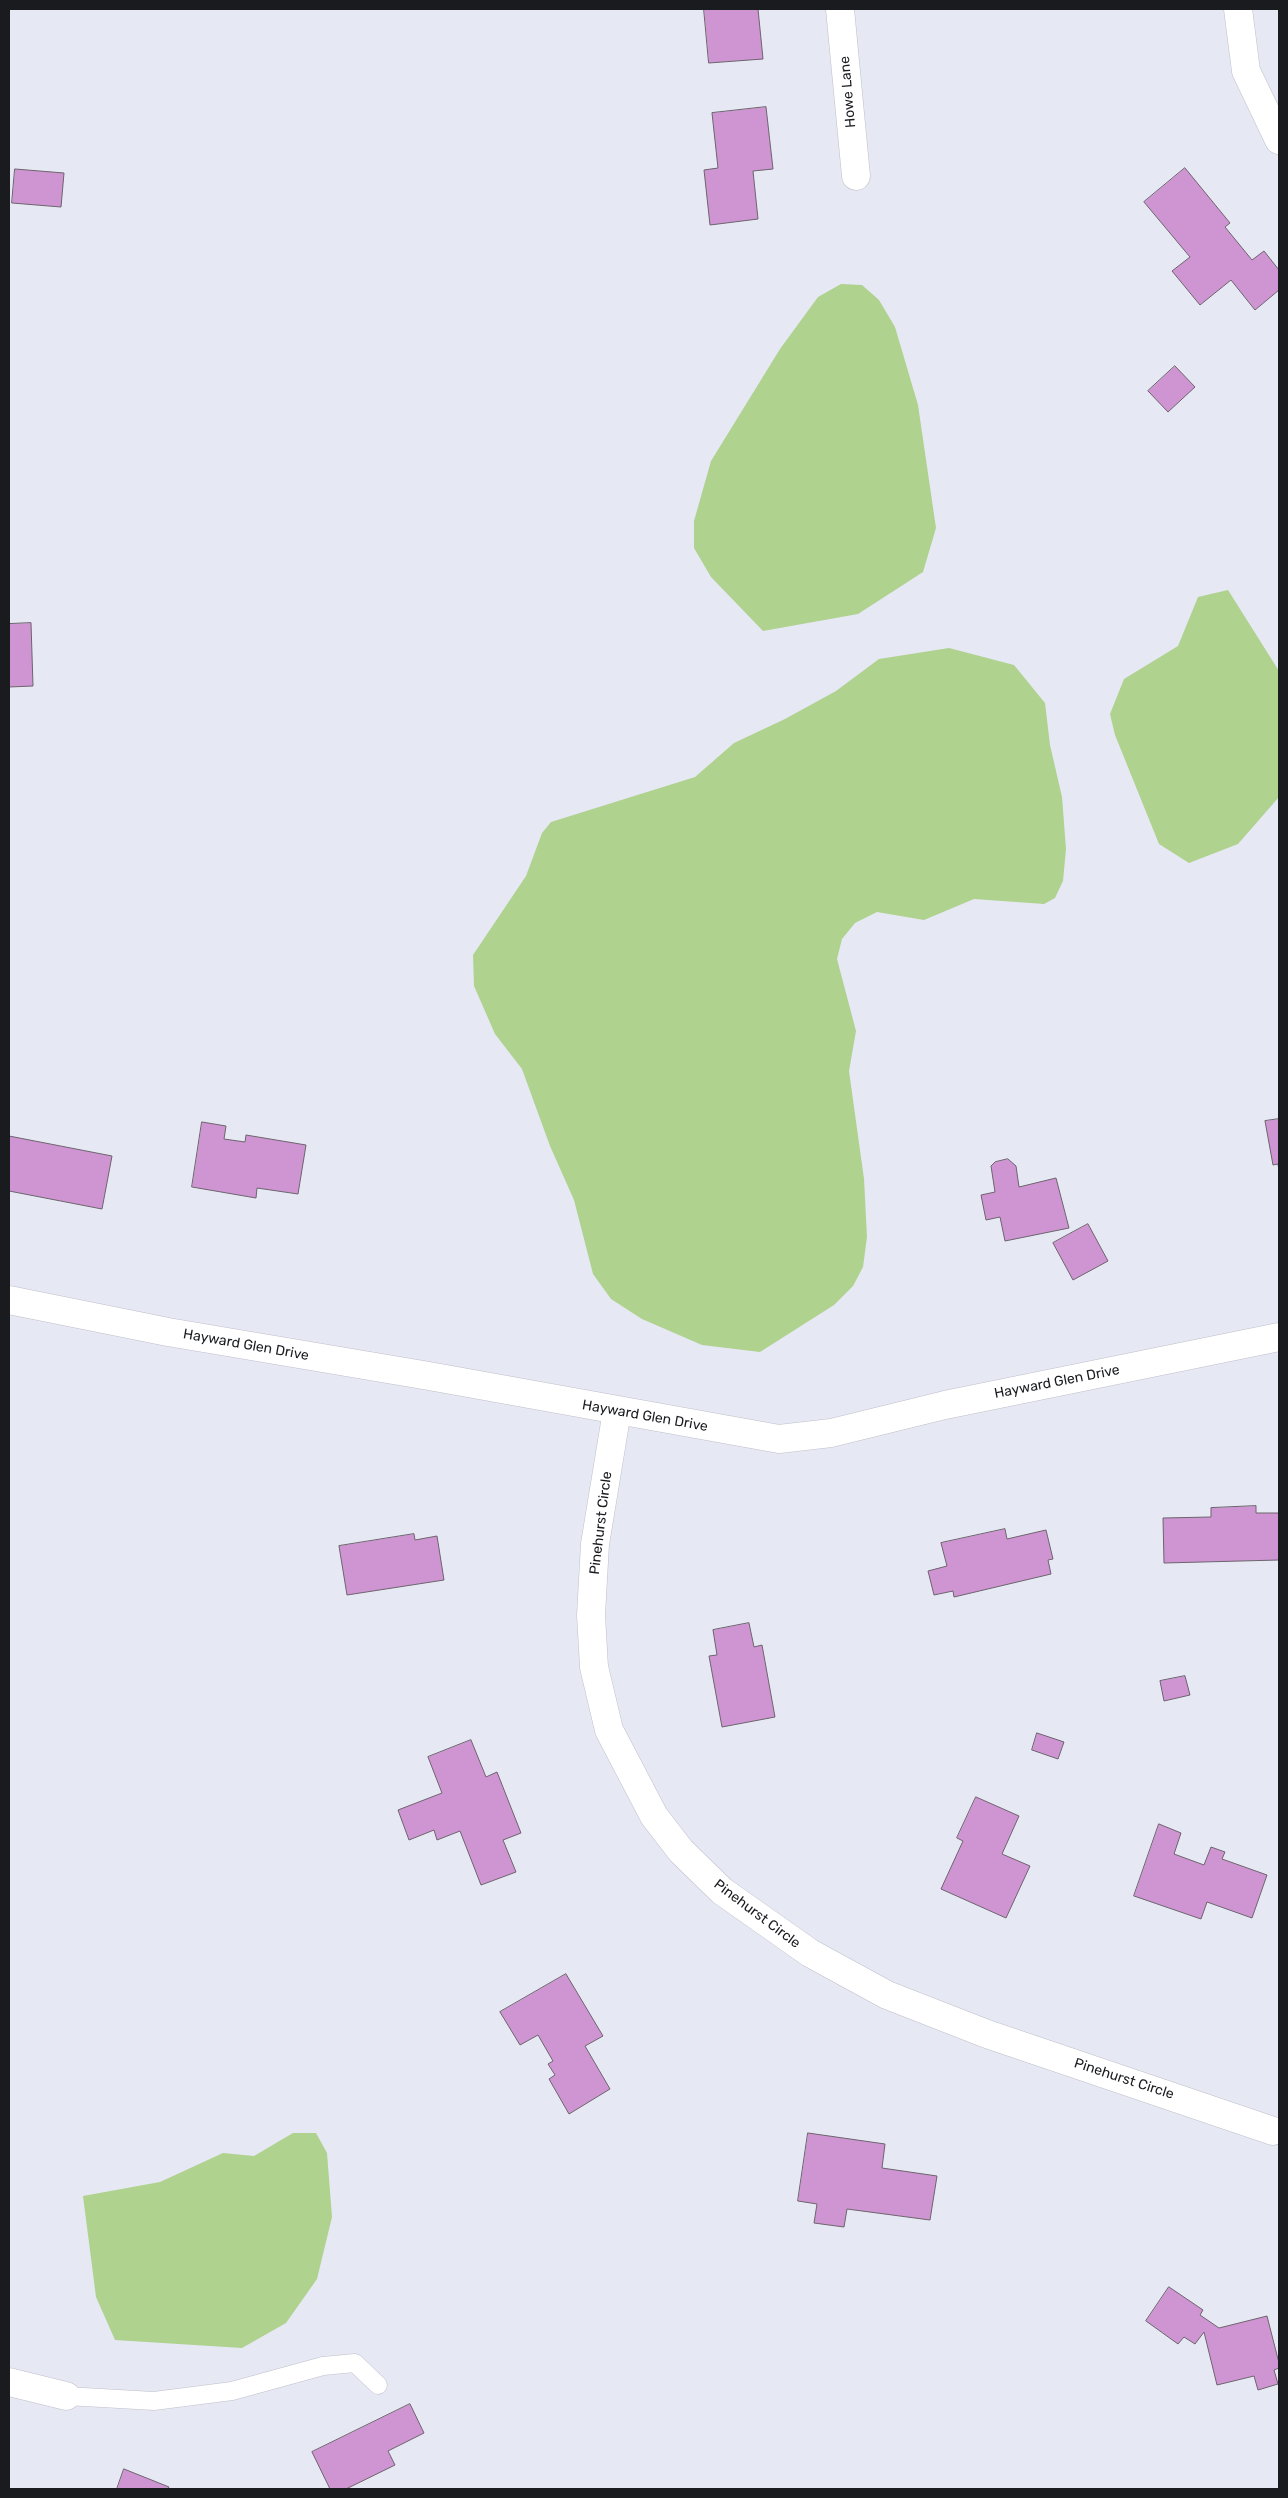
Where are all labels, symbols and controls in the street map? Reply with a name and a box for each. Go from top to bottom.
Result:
street label: Howe Lane [836,55,860,129]
street label: Hayward Glen Drive [182,1326,310,1364]
street label: Hayward Glen Drive [993,1362,1121,1402]
street label: Hayward Glen Drive [581,1397,709,1435]
street label: Pinehurst Circle [586,1470,616,1576]
street label: Pinehurst Circle [710,1876,804,1952]
street label: Pinehurst Circle [1072,2055,1176,2103]

